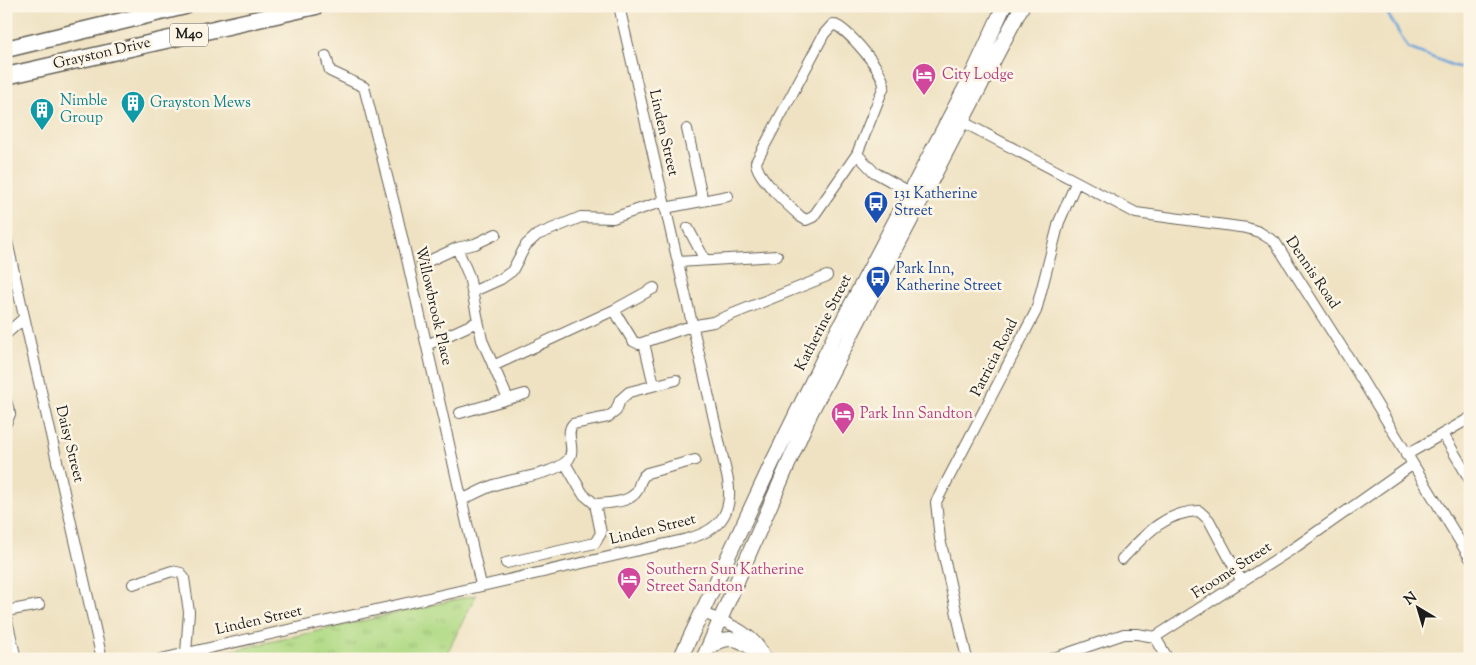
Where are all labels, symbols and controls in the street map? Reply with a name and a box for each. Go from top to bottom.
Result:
road number: M40 [170,24,208,46]
street label: Grayston Drive [51,33,153,75]
hotel icon: City Lodge [911,62,937,96]
place label: City Lodge [942,65,1014,86]
street label: Linden Street [643,88,683,178]
building icon: Grayston Mews [120,90,146,124]
place label: Nimble Group [60,91,108,129]
place label: Grayston Mews [150,93,251,114]
building icon: Nimble Group [29,97,55,131]
place label: 131 Katherine Street [894,184,977,222]
bus stop icon: 131 Katherine Street [863,190,889,224]
street label: Dennis Road [1280,232,1344,314]
street label: Willowbrook Place [409,244,457,368]
place label: Park Inn, Katherine Street [896,259,1002,297]
bus stop icon: Park Inn, Katherine Street [865,265,891,299]
street label: Katherine Street [791,271,857,375]
street label: Patricia Road [966,315,1024,401]
hotel icon: Park Inn Sandton [830,401,856,435]
street label: Daisy Street [49,403,89,485]
place label: Park Inn Sandton [860,404,973,425]
street label: Linden Street [608,509,698,551]
street label: Froome Street [1188,537,1276,605]
place label: Southern Sun Katherine Street Sandton [646,560,804,598]
hotel icon: Southern Sun Katherine Street Sandton [616,566,642,600]
north arrow [1394,582,1444,632]
text: N [1401,588,1422,611]
street label: Linden Street [214,601,304,641]

